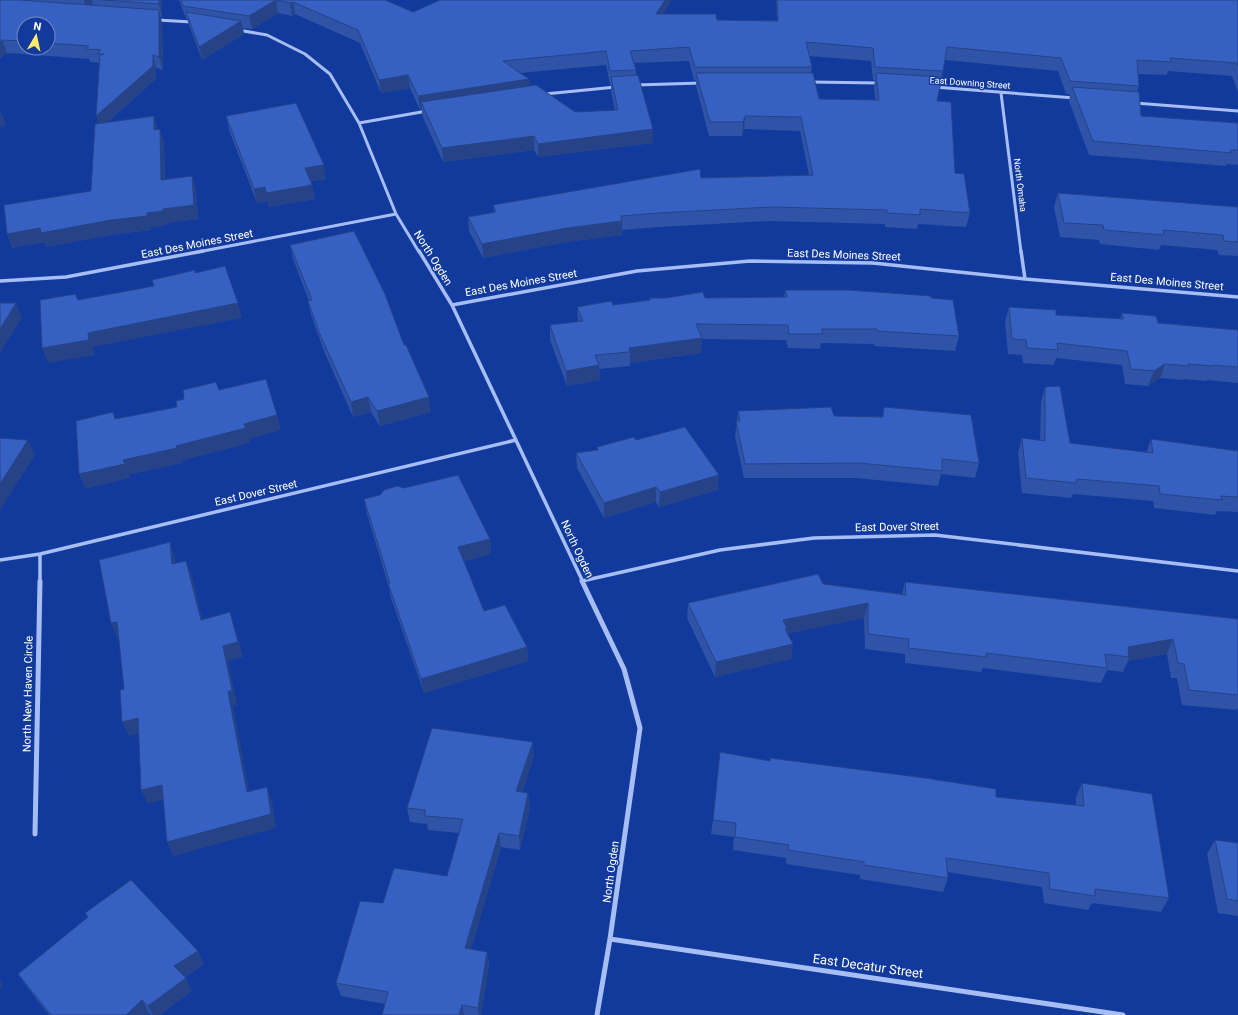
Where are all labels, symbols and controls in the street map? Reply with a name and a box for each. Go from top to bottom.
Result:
north arrow [16,16,56,56]
text: N [33,20,43,34]
street label: East Downing Street [929,75,1011,91]
street label: North Omaha [1012,158,1028,212]
street label: East Des Moines Street [140,227,254,261]
street label: North Ogden [411,228,455,288]
street label: East Des Moines Street [787,247,901,263]
street label: East Des Moines Street [464,267,578,299]
street label: East Des Moines Street [1110,271,1225,293]
street label: East Dover Street [214,477,299,509]
street label: North Ogden [558,518,596,580]
street label: East Dover Street [855,520,940,534]
street label: North New Haven Circle [20,635,36,752]
street label: North Ogden [600,840,622,904]
street label: East Decatur Street [812,951,924,981]

